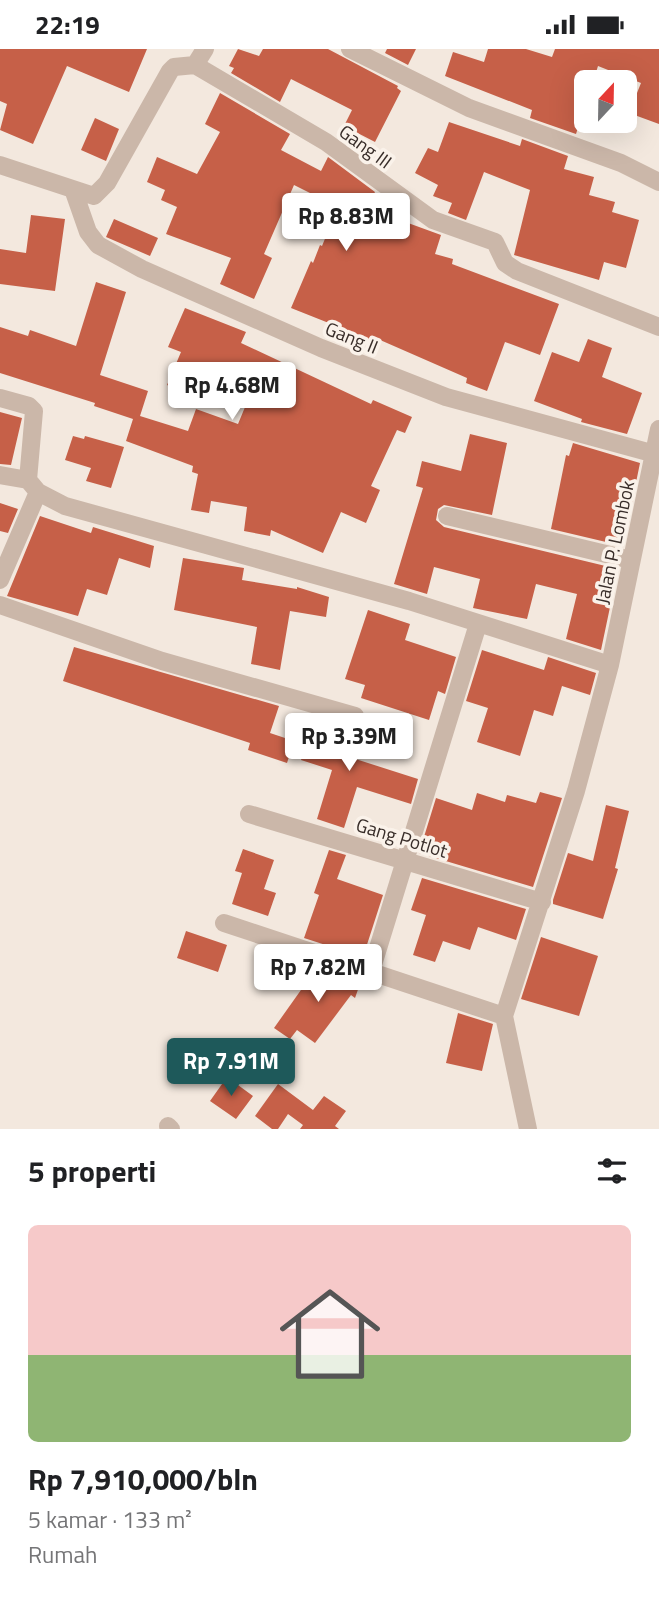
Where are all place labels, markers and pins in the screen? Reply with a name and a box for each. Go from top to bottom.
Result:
pin: Rp 8.83M [274,193,418,253]
pin: Rp 4.68M [160,363,304,422]
pin: Rp 3.39M [277,713,421,773]
pin: Rp 7.82M [246,944,390,1004]
pin: Rp 7.91M [159,1039,303,1098]

